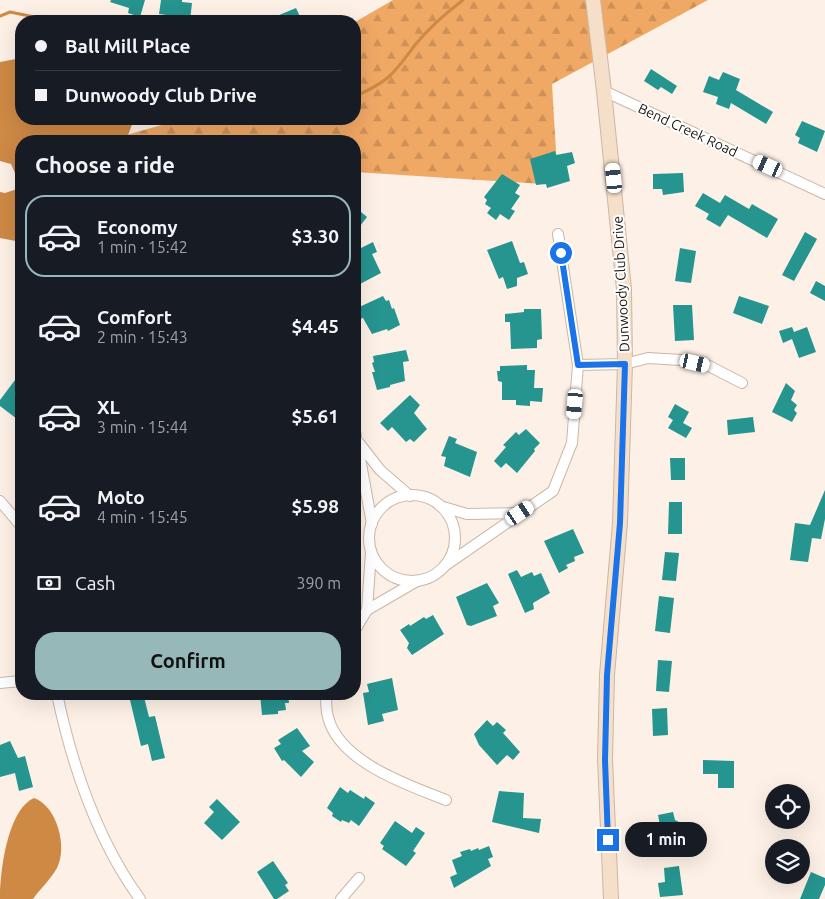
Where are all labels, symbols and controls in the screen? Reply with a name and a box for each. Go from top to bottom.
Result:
text: Ball Mill Place [65,35,190,57]
text: Dunwoody Club Drive [65,84,257,106]
street label: Bend Creek Road [636,100,740,160]
text: Choose a ride [35,152,175,177]
car [751,153,784,179]
car [604,162,623,194]
icon: car [37,214,82,259]
text: Economy [97,216,178,238]
street label: Dunwoody Club Drive [609,216,633,352]
text: $3.30 [291,225,339,247]
text: 1 min · 15:42 [97,238,188,256]
route start [550,242,572,264]
icon: car [37,304,82,349]
text: Comfort [97,306,172,328]
text: $4.45 [291,315,339,337]
text: 2 min · 15:43 [97,328,188,346]
car [678,352,711,374]
car [566,388,583,420]
icon: car [37,394,82,439]
text: XL [97,396,120,418]
text: $5.61 [291,405,339,427]
text: 3 min · 15:44 [97,418,188,436]
icon: car [37,484,82,529]
text: Moto [97,486,145,508]
text: $5.98 [291,495,339,517]
car [503,498,536,528]
text: 4 min · 15:45 [97,508,188,526]
icon: cash [35,569,63,597]
text: Cash [75,572,116,594]
text: 390 m [296,574,341,592]
button: Confirm [35,632,341,690]
map controls [765,784,810,884]
button: locate [765,784,810,829]
callout: 1 min [626,822,708,858]
route end [597,829,619,851]
text: 1 min [646,830,686,848]
button: layers [765,839,810,884]

